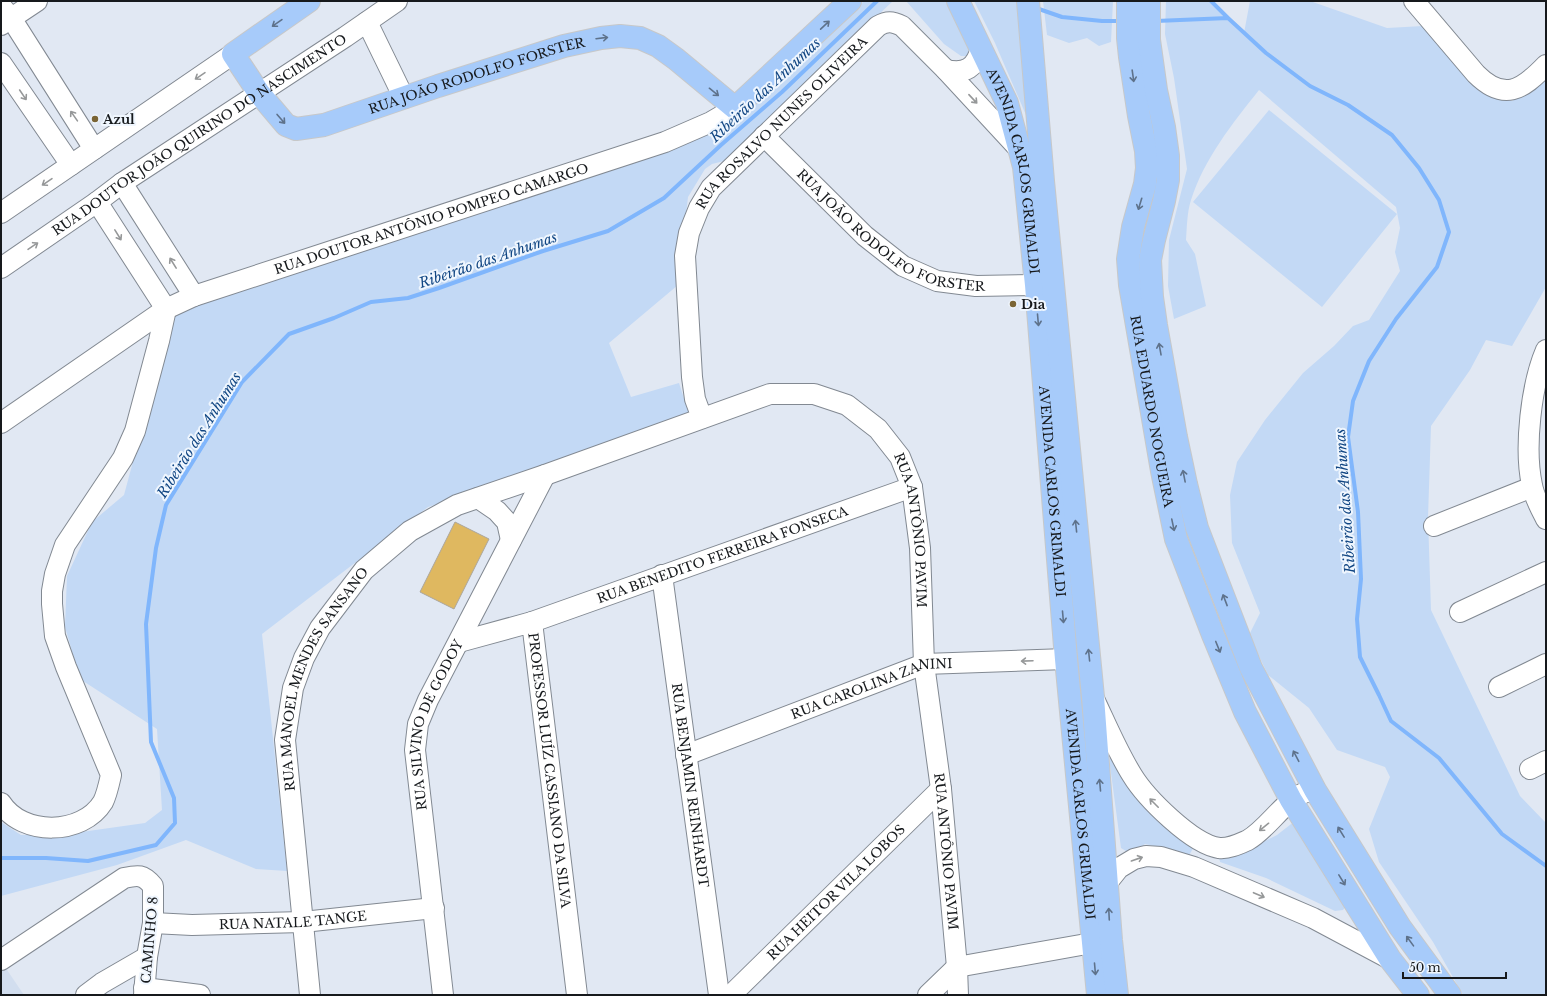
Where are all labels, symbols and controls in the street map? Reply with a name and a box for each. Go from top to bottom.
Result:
one-way arrow [271,19,282,27]
one-way arrow [820,20,830,29]
street label: RUA DOUTOR JOÃO QUIRINO DO NASCIMENTO [49,30,350,239]
street label: RUA ROSALVO NUNES OLIVEIRA [692,32,872,212]
street label: RUA JOÃO RODOLFO FORSTER [366,34,587,118]
one-way arrow [595,34,608,42]
water label: Ribeirão das Anhumas [705,34,824,147]
street label: AVENIDA CARLOS GRIMALDI [982,64,1043,275]
one-way arrow [1129,69,1137,82]
one-way arrow [195,72,206,80]
one-way arrow [709,87,720,96]
one-way arrow [19,89,27,100]
one-way arrow [968,94,978,104]
one-way arrow [70,111,78,122]
place label: Azul [102,111,135,128]
marker: Azul [90,114,100,124]
one-way arrow [276,114,286,124]
street label: RUA DOUTOR ANTÔNIO POMPEO CAMARGO [272,160,591,278]
street label: RUA JOÃO RODOLFO FORSTER [793,165,986,295]
one-way arrow [42,178,53,186]
one-way arrow [1136,198,1143,211]
water label: Ribeirão das Anhumas [416,228,559,292]
one-way arrow [114,229,122,240]
one-way arrow [27,241,39,249]
one-way arrow [169,258,177,269]
place label: Dia [1021,296,1046,313]
marker: Dia [1008,299,1018,309]
one-way arrow [1035,313,1042,326]
street label: RUA EDUARDO NOGUEIRA [1126,314,1177,510]
one-way arrow [1156,342,1164,355]
water label: Ribeirão das Anhumas [152,369,245,502]
street label: AVENIDA CARLOS GRIMALDI [1035,384,1069,598]
water label: Ribeirão das Anhumas [1331,428,1359,575]
street label: RUA ANTÔNIO PAVIM [890,450,930,608]
one-way arrow [1180,470,1188,483]
street label: RUA BENEDITO FERREIRA FONSECA [595,502,851,607]
one-way arrow [1170,518,1178,531]
one-way arrow [1073,520,1080,533]
street label: RUA MANOEL MENDES SANSANO [276,564,372,792]
one-way arrow [1220,594,1228,606]
one-way arrow [1059,610,1066,623]
street label: PROFESSOR LUÍZ CASSIANO DA SILVA [524,632,575,910]
street label: RUA SILVINO DE GODOY [406,636,467,811]
one-way arrow [1215,640,1222,652]
one-way arrow [1085,649,1093,662]
street label: RUA CAROLINA ZANINI [788,655,953,723]
one-way arrow [1021,657,1034,664]
street label: RUA BENJAMIN REINHARDT [668,682,712,889]
street label: AVENIDA CARLOS GRIMALDI [1062,707,1099,921]
one-way arrow [1292,750,1300,762]
street label: RUA ANTÔNIO PAVIM [930,772,962,931]
one-way arrow [1097,779,1104,792]
one-way arrow [1149,798,1159,808]
street label: RUA HEITOR VILA LOBOS [764,821,909,964]
one-way arrow [1259,823,1269,832]
one-way arrow [1336,826,1344,838]
one-way arrow [1130,855,1143,862]
one-way arrow [1338,874,1346,885]
one-way arrow [1253,892,1265,899]
street label: CAMINHO 8 [137,896,162,984]
street label: RUA NATALE TANGE [219,907,368,933]
one-way arrow [1106,908,1113,921]
one-way arrow [1406,936,1414,947]
scale bar [1403,954,1506,980]
text: 50 m [1409,960,1441,975]
one-way arrow [1092,962,1099,975]

